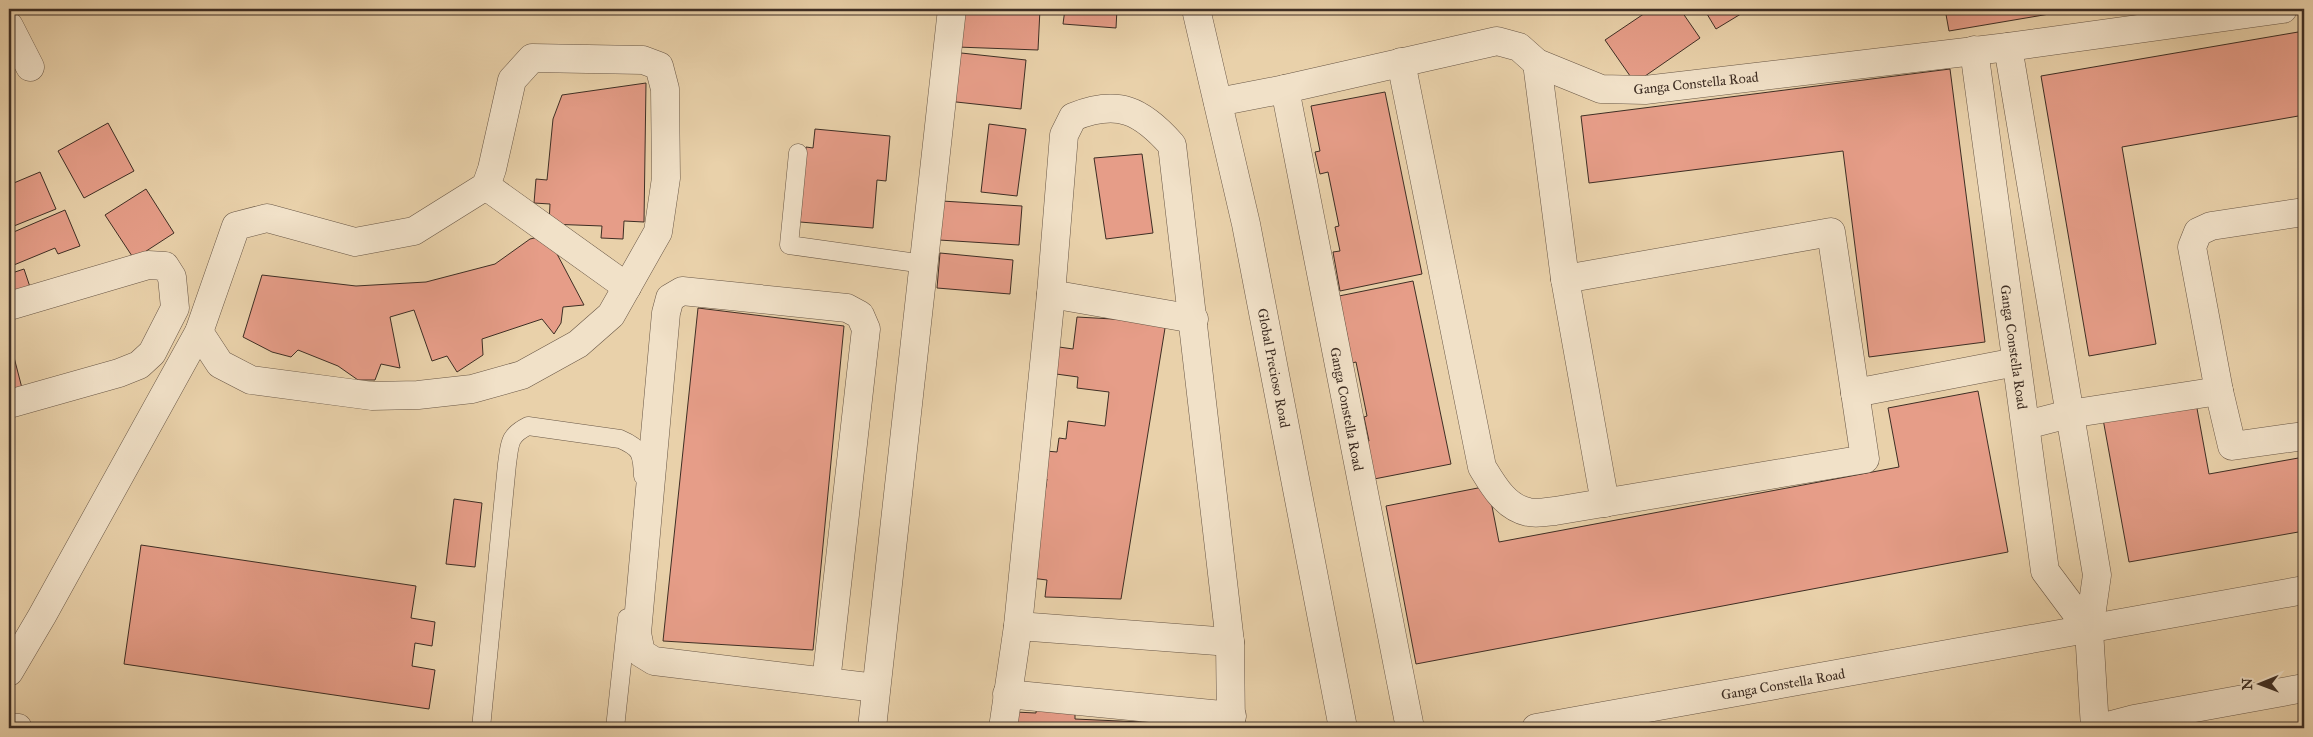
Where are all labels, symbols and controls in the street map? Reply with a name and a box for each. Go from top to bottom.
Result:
street label: Ganga Constella Road [1633,68,1759,99]
street label: Ganga Constella Road [1996,284,2031,410]
street label: Global Precioso Road [1254,307,1293,429]
street label: Ganga Constella Road [1326,346,1367,472]
north arrow [2236,660,2286,710]
street label: Ganga Constella Road [1720,665,1846,704]
text: N [2239,678,2256,690]

